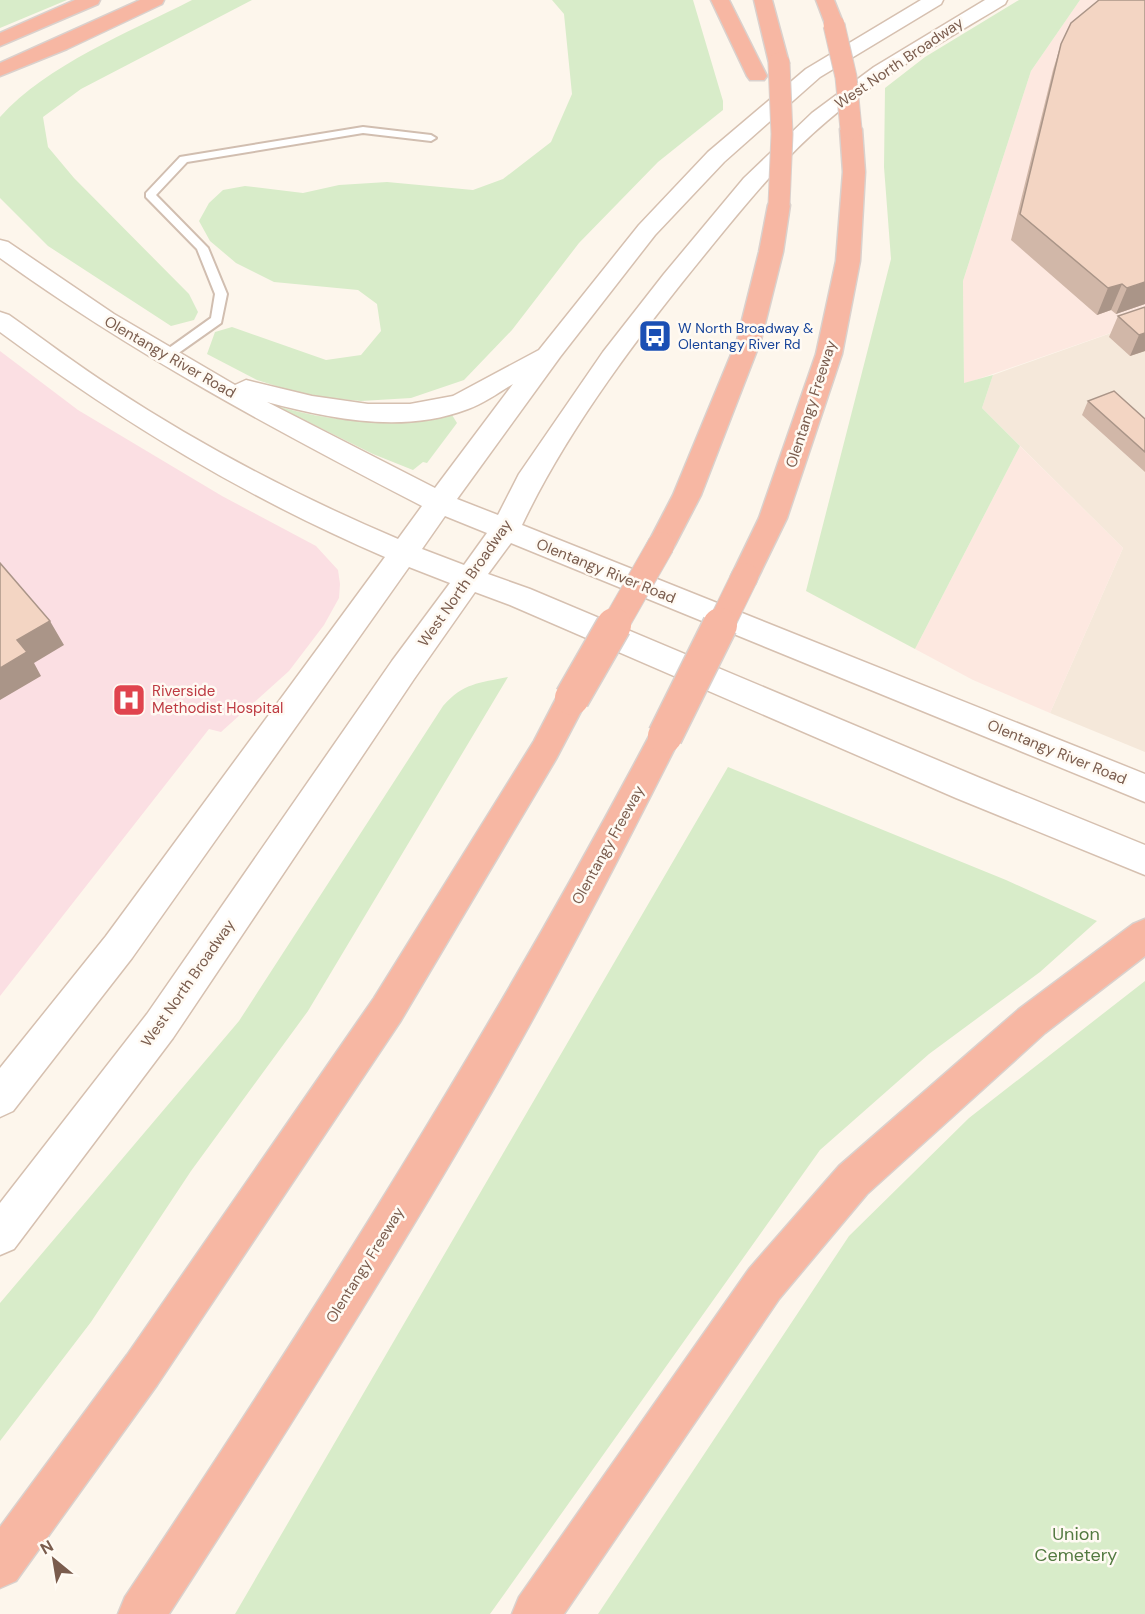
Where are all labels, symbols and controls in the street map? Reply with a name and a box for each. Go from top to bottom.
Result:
street label: West North Broadway [831,12,968,113]
street label: Olentangy River Road [101,311,239,403]
bus stop icon: W North Broadway & Olentangy River Rd [637,318,673,354]
place label: W North Broadway & Olentangy River Rd [678,319,813,353]
street label: Olentangy Freeway [781,337,841,470]
street label: West North Broadway [414,515,517,651]
street label: Olentangy River Road [533,534,679,608]
place label: Riverside Methodist Hospital [152,681,283,718]
hospital icon: Riverside Methodist Hospital [111,682,147,718]
street label: Olentangy River Road [984,715,1130,789]
street label: Olentangy Freeway [567,781,649,908]
street label: West North Broadway [137,915,240,1051]
street label: Olentangy Freeway [321,1203,409,1327]
park label: Union Cemetery [1035,1522,1117,1567]
north arrow [24,1530,84,1590]
text: N [36,1535,57,1559]

